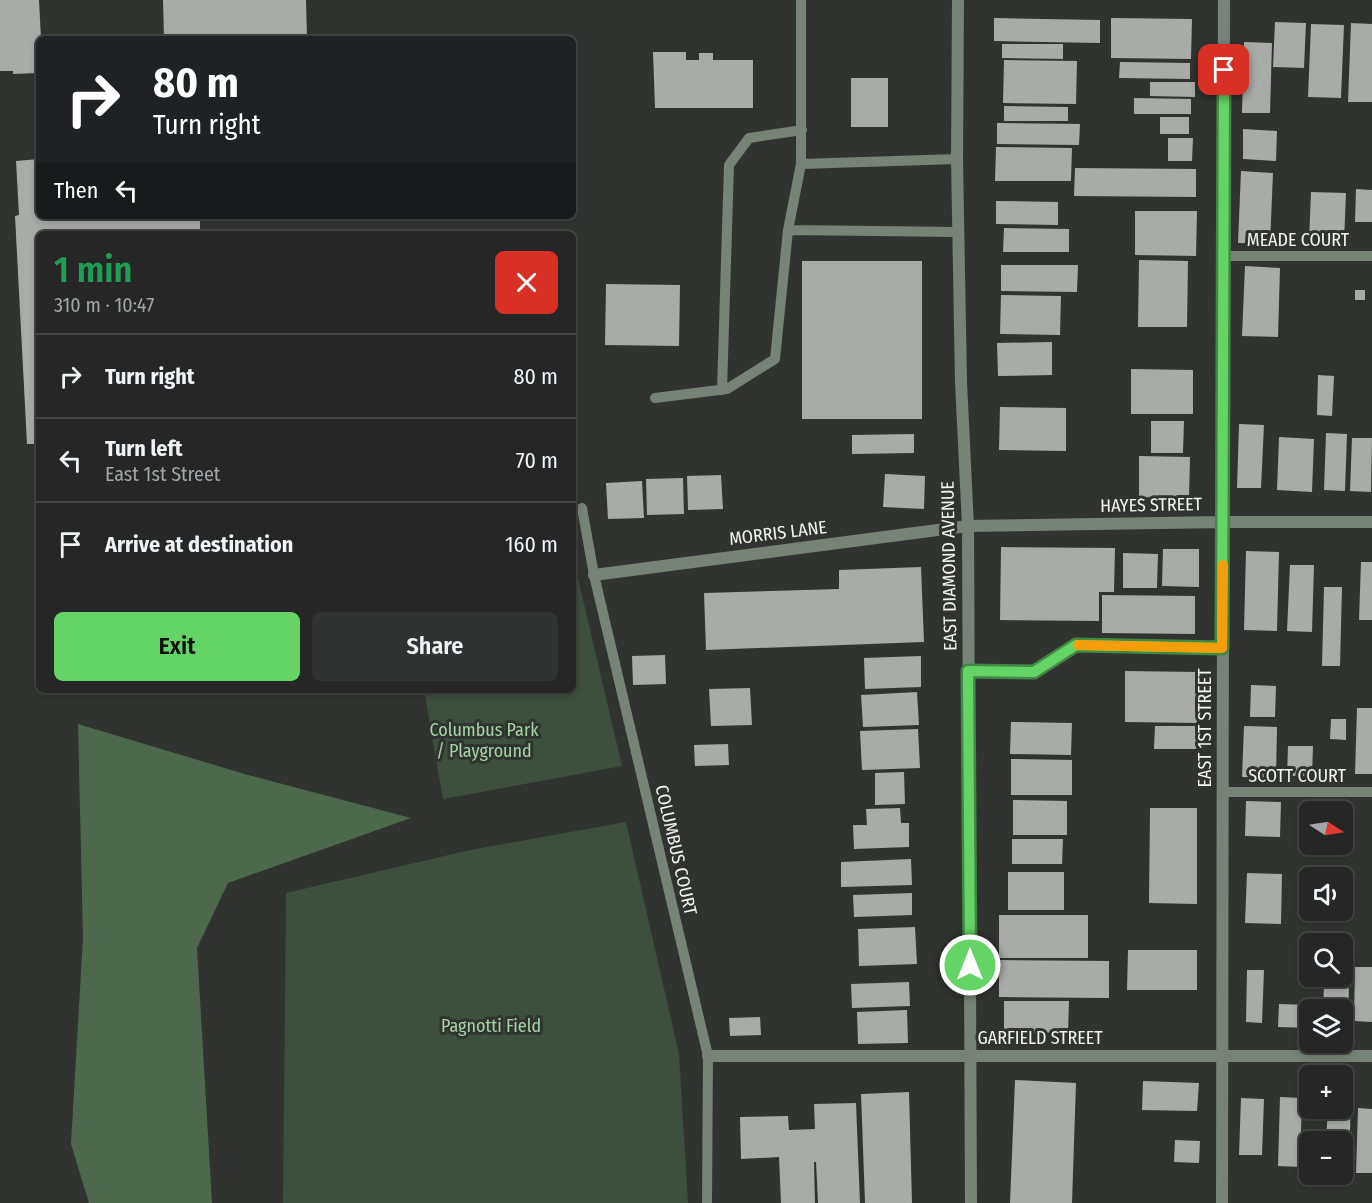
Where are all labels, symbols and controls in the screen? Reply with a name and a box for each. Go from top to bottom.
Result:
pin [1198,44,1249,95]
icon: arrive [1207,53,1240,86]
text: 80 m [153,58,239,108]
icon: right [54,60,132,138]
text: Turn right [153,109,261,141]
icon: left [110,174,143,207]
text: Then [54,177,98,204]
street label: MEADE COURT [1247,229,1350,251]
text: 1 min [54,248,132,292]
button: close [495,251,558,314]
text: 310 m · 10:47 [54,293,154,317]
icon: right [54,360,87,393]
text: Turn right [105,363,194,390]
text: 80 m [513,363,558,390]
text: Turn left [105,435,183,462]
icon: left [54,444,87,477]
text: 70 m [516,447,558,474]
text: East 1st Street [105,462,220,486]
street label: EAST DIAMOND AVENUE [937,481,961,651]
street label: HAYES STREET [1100,493,1203,517]
street label: MORRIS LANE [728,516,828,550]
icon: arrive [54,528,87,561]
text: Arrive at destination [105,531,293,558]
text: 160 m [505,531,558,558]
button: Exit [54,612,300,681]
button: Share [312,612,558,681]
street label: EAST 1ST STREET [1194,668,1216,788]
park label: Columbus Park / Playground [429,719,539,762]
street label: SCOTT COURT [1248,765,1347,787]
street label: COLUMBUS COURT [650,783,702,918]
north arrow [1299,801,1353,855]
map controls [1299,801,1353,1185]
button: sound [1299,867,1353,921]
position arrow [938,933,1002,997]
button: search [1299,933,1353,987]
button: layers [1299,999,1353,1053]
park label: Pagnotti Field [441,1015,541,1037]
street label: GARFIELD STREET [977,1027,1103,1049]
button: + [1299,1065,1353,1119]
button: − [1299,1131,1353,1185]

